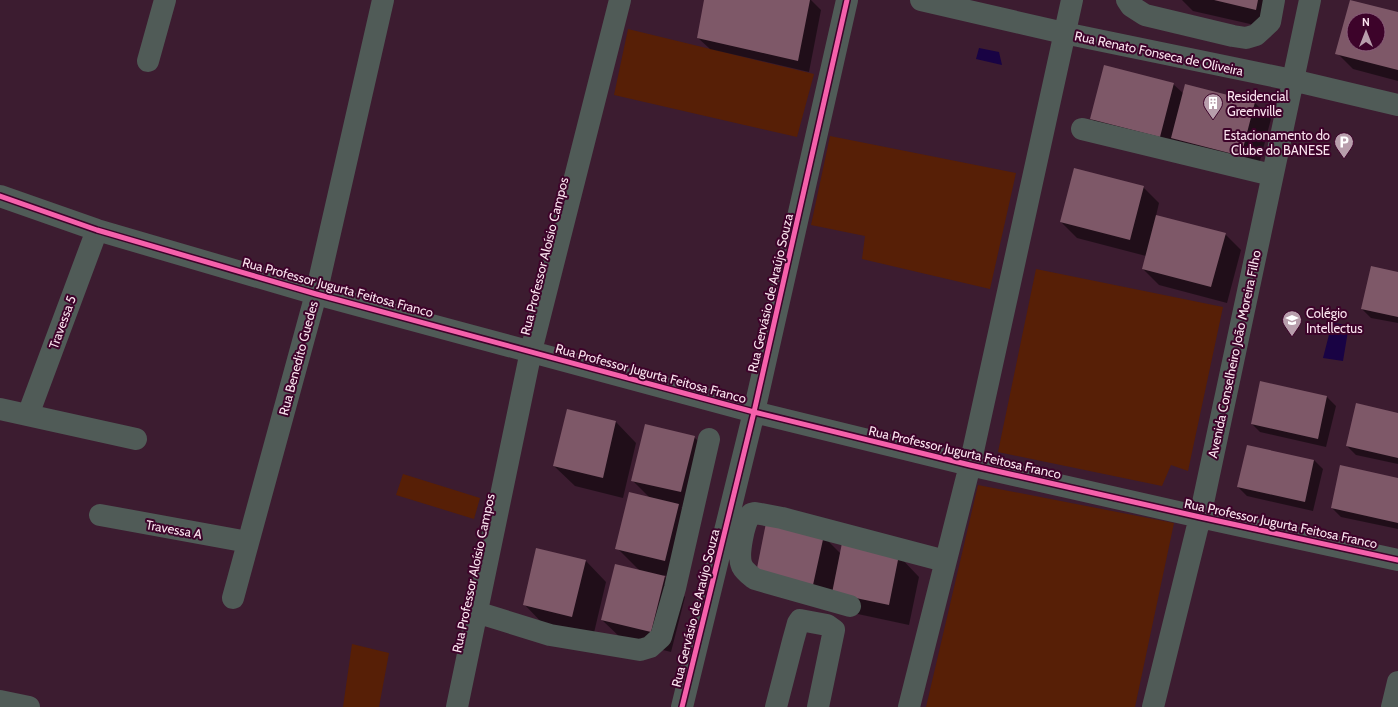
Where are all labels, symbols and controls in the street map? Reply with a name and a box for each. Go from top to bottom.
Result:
north arrow [1346,12,1386,52]
text: N [1362,15,1370,29]
street label: Rua Renato Fonseca de Oliveira [1073,27,1245,79]
place label: Residencial Greenville [1227,88,1289,119]
building icon: Residencial Greenville [1202,92,1224,120]
place label: Estacionamento do Clube do BANESE [1224,127,1330,158]
parking icon: Estacionamento do Clube do BANESE [1333,131,1355,159]
street label: Rua Professor Aloísio Campos [517,175,572,337]
street label: Rua Gervásio de Araújo Souza [744,211,797,374]
street label: Avenida Conselheiro João Moreira Filho [1204,249,1264,459]
street label: Rua Professor Jugurta Feitosa Franco [241,254,435,320]
street label: Travessa 5 [45,293,79,351]
street label: Rua Benedito Guedes [275,298,321,417]
place label: Colégio Intellectus [1306,305,1363,336]
school or university icon: Colégio Intellectus [1281,309,1303,337]
street label: Rua Professor Jugurta Feitosa Franco [554,340,748,406]
street label: Rua Professor Jugurta Feitosa Franco [867,422,1063,482]
street label: Rua Professor Aloísio Campos [448,491,498,654]
street label: Rua Professor Jugurta Feitosa Franco [1183,495,1379,551]
street label: Travessa A [145,516,203,542]
street label: Rua Gervásio de Araújo Souza [668,527,724,689]

